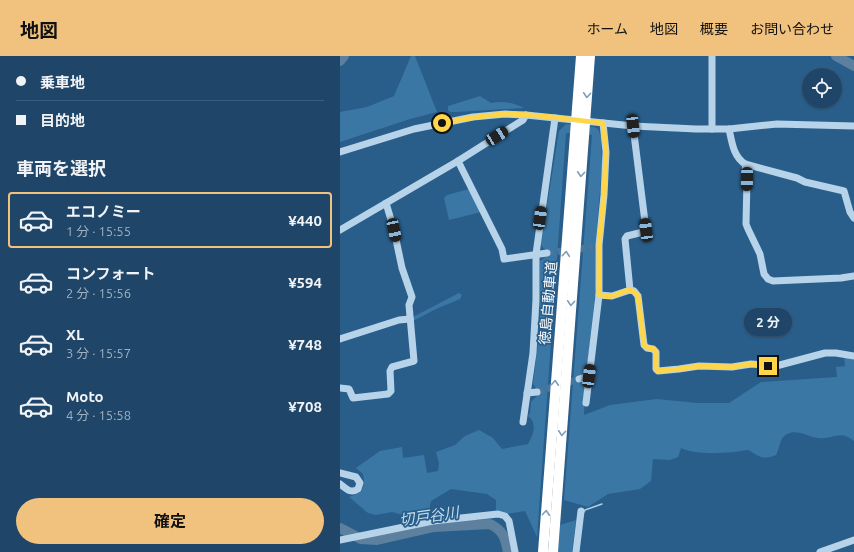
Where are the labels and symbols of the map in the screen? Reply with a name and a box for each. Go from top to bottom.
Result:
one-way arrow [583,92,592,98]
car [626,113,640,139]
route start [433,114,451,132]
car [484,125,510,147]
car [741,167,753,191]
one-way arrow [577,171,586,177]
car [532,205,548,231]
car [386,217,402,243]
car [639,217,653,243]
one-way arrow [561,251,570,257]
street label: 徳島自動車道 [536,260,560,346]
one-way arrow [567,300,576,306]
callout: 2 分 [744,308,792,336]
route end [759,357,777,375]
car [582,363,596,389]
one-way arrow [551,380,560,386]
one-way arrow [557,430,566,436]
water label: 切戸谷川 [398,503,462,529]
one-way arrow [542,510,551,516]

